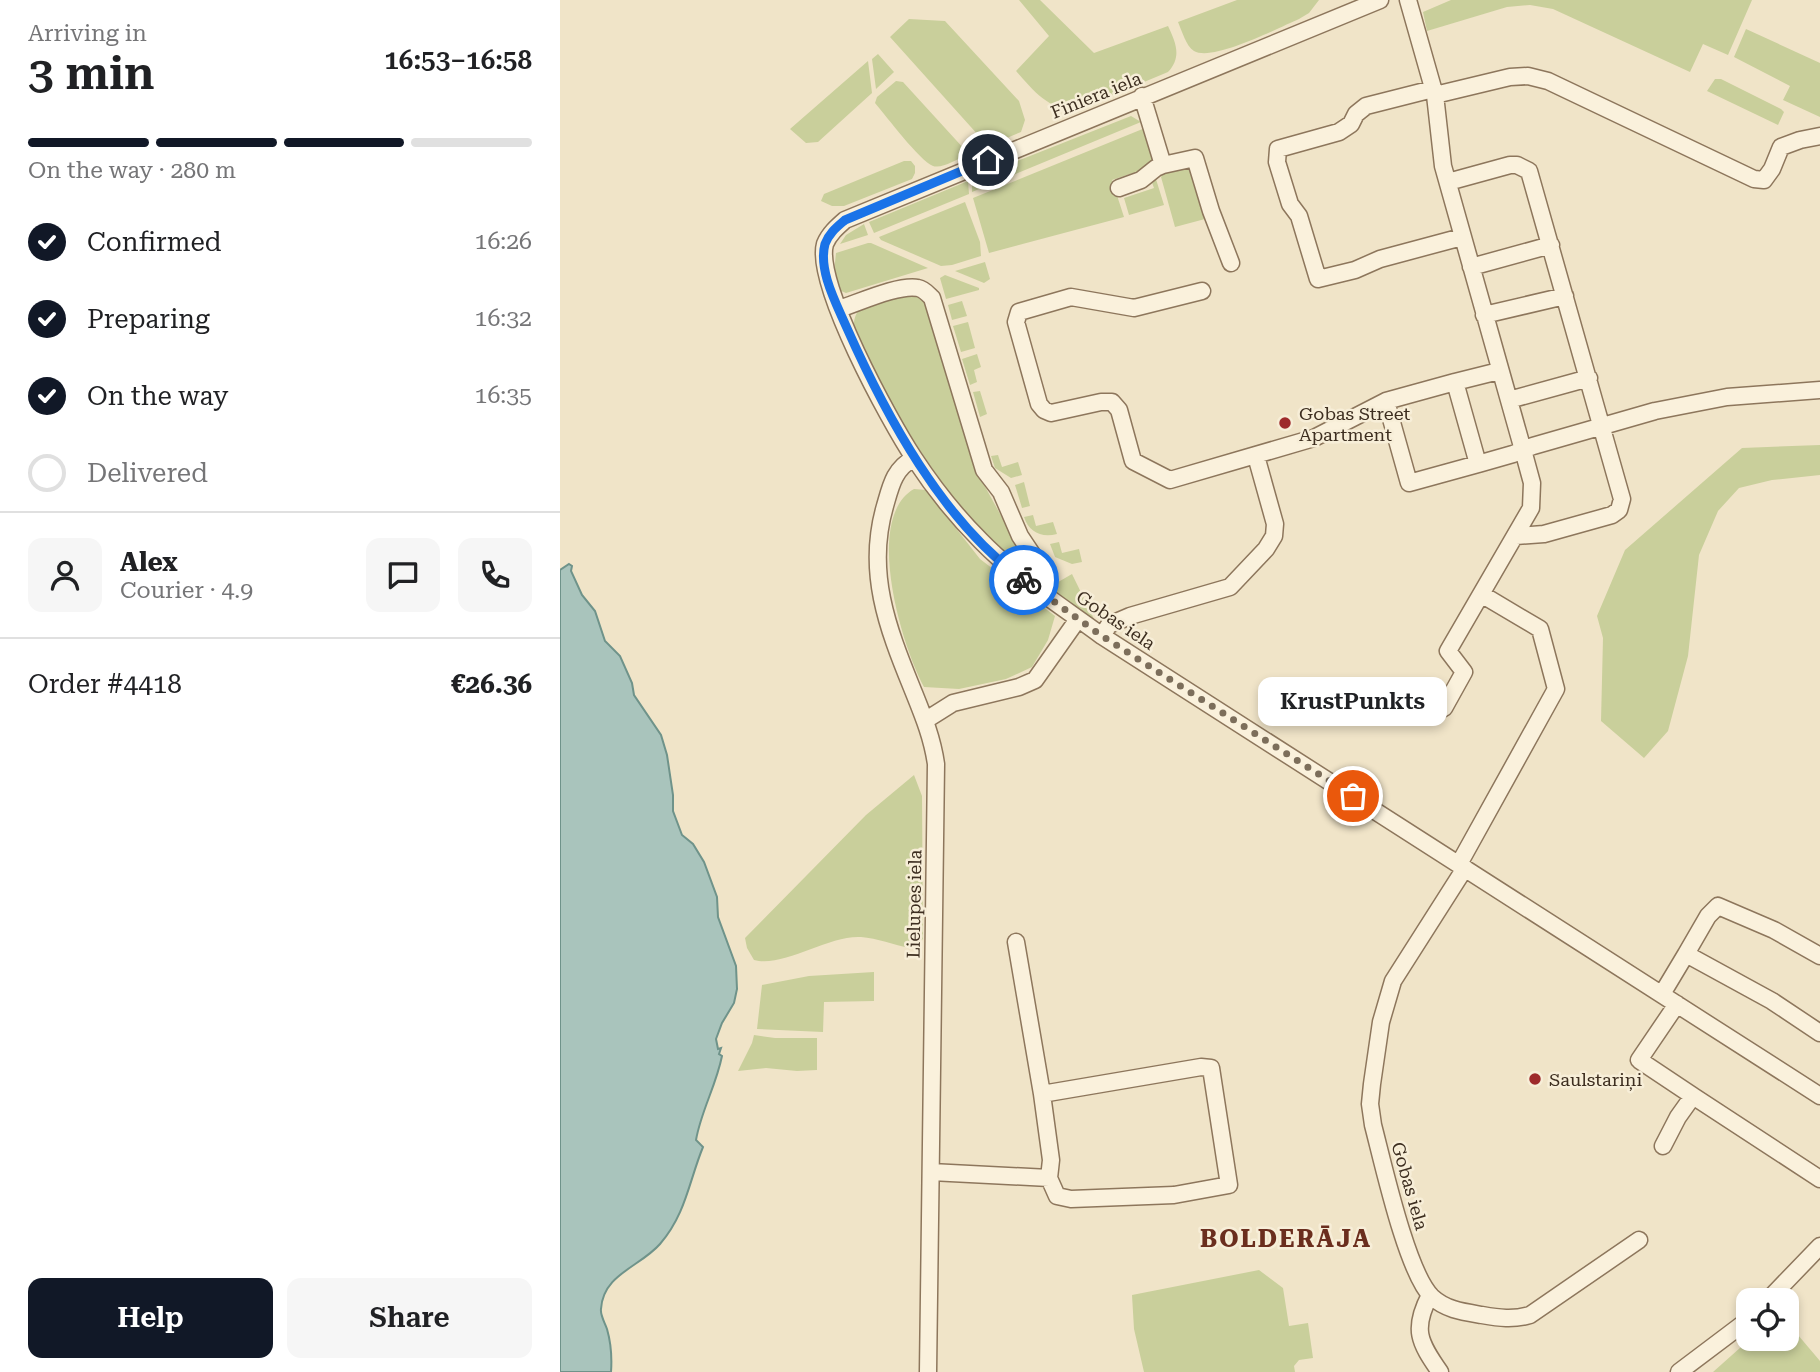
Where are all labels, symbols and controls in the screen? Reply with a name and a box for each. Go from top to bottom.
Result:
text: Arriving in [28,20,147,47]
text: 16:53–16:58 [384,45,532,75]
text: 3 min [28,46,155,100]
street label: Finiera iela [1048,67,1145,123]
pin [958,130,1018,190]
icon: home [969,141,1007,179]
text: On the way · 280 m [28,157,236,184]
icon: check [28,223,66,261]
text: Confirmed [87,227,222,257]
text: 16:26 [475,228,532,255]
icon: check [28,300,66,338]
text: Preparing [87,304,210,334]
text: 16:32 [475,305,532,332]
icon: check [28,377,66,415]
text: On the way [87,381,228,411]
text: 16:35 [475,382,532,409]
place label: Gobas Street Apartment [1299,403,1411,445]
marker: Gobas Street Apartment [1277,415,1293,431]
text: Delivered [87,458,208,488]
button: person [28,538,102,612]
button: chat [366,538,440,612]
button: phone [458,538,532,612]
courier [989,545,1059,615]
text: Alex [120,547,178,577]
icon: bike [1005,561,1043,599]
text: Courier · 4.9 [120,577,253,604]
street label: Gobas iela [1073,586,1160,654]
text: Order #4418 [28,669,182,699]
text: €26.36 [451,669,532,699]
callout: KrustPunkts [1258,677,1448,726]
text: KrustPunkts [1280,688,1425,715]
pin [1323,766,1383,826]
icon: bag [1334,777,1372,815]
street label: Lielupes iela [903,849,925,959]
place label: Saulstariņi [1549,1069,1642,1091]
marker: Saulstariņi [1527,1071,1543,1087]
street label: Gobas iela [1387,1140,1433,1233]
district label: BOLDERĀJA [1200,1225,1372,1253]
button: Help [28,1278,273,1358]
button: Share [287,1278,532,1358]
map controls [1736,1288,1799,1351]
button: locate [1736,1288,1799,1351]

